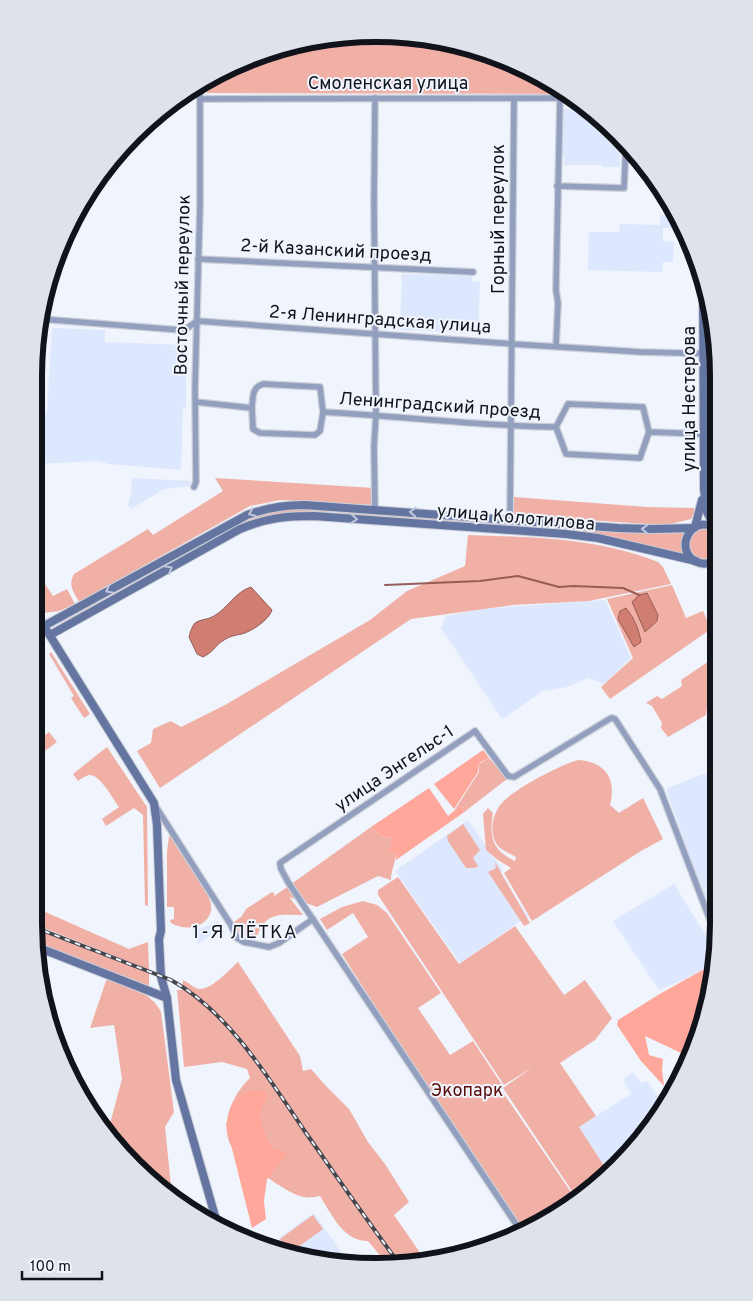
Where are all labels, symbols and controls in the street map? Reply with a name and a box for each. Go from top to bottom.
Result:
street label: Смоленская улица [308,73,468,96]
street label: Горный переулок [488,144,511,294]
street label: Восточный переулок [170,194,197,376]
street label: 2-й Казанский проезд [240,235,432,268]
street label: 2-я Ленинградская улица [268,301,492,340]
street label: улица Нестерова [679,326,702,472]
street label: Ленинградский проезд [338,388,542,425]
street label: улица Колотилова [436,500,596,537]
one-way arrow [248,507,257,517]
one-way arrow [409,507,417,518]
one-way arrow [350,513,358,524]
one-way arrow [641,523,649,534]
one-way arrow [163,565,172,575]
one-way arrow [106,584,115,594]
street label: улица Энгельс-1 [331,721,459,818]
district label: 1-Я ЛЁТКА [192,920,298,945]
park label: Экопарк [431,1080,503,1103]
scale bar [22,1248,102,1280]
text: 100 m [30,1258,71,1277]

